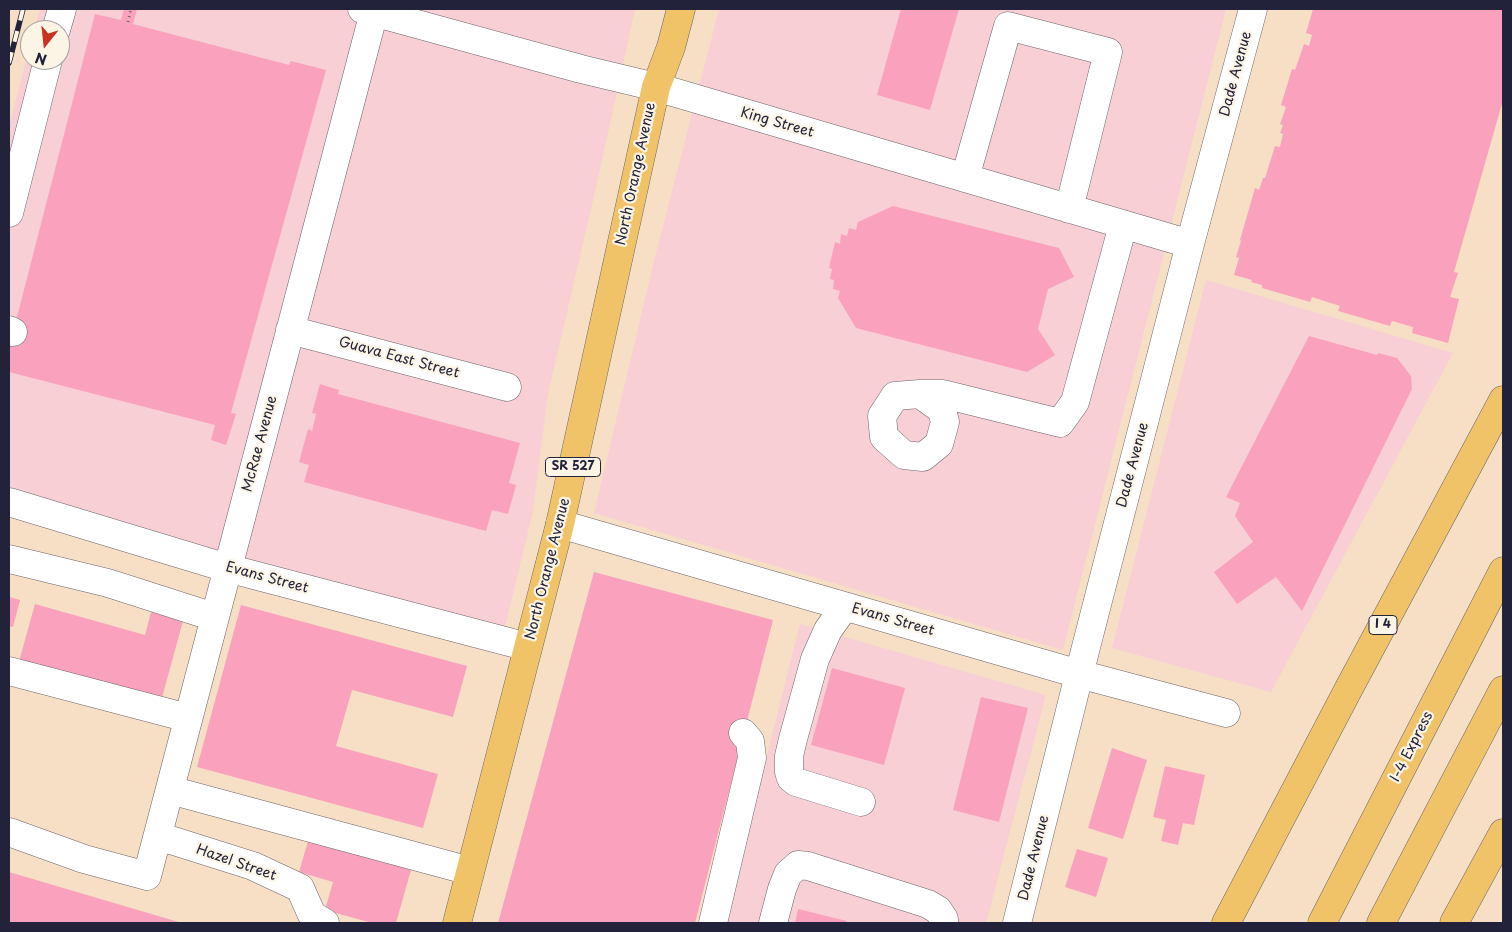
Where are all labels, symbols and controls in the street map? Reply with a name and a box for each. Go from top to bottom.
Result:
north arrow [20,20,70,70]
street label: Dade Avenue [1217,30,1255,118]
text: N [33,47,49,71]
street label: North Orange Avenue [613,101,659,247]
street label: King Street [738,105,816,141]
street label: Guava East Street [337,334,461,382]
street label: McRae Avenue [239,394,281,494]
street label: Dade Avenue [1114,421,1152,509]
road number: SR 527 [546,458,600,477]
street label: North Orange Avenue [522,496,574,642]
street label: Evans Street [224,559,310,597]
street label: Evans Street [850,600,936,640]
road number: I 4 [1369,616,1397,634]
street label: I-4 Express [1387,709,1437,785]
street label: Dade Avenue [1015,814,1053,902]
street label: Hazel Street [194,841,278,885]

